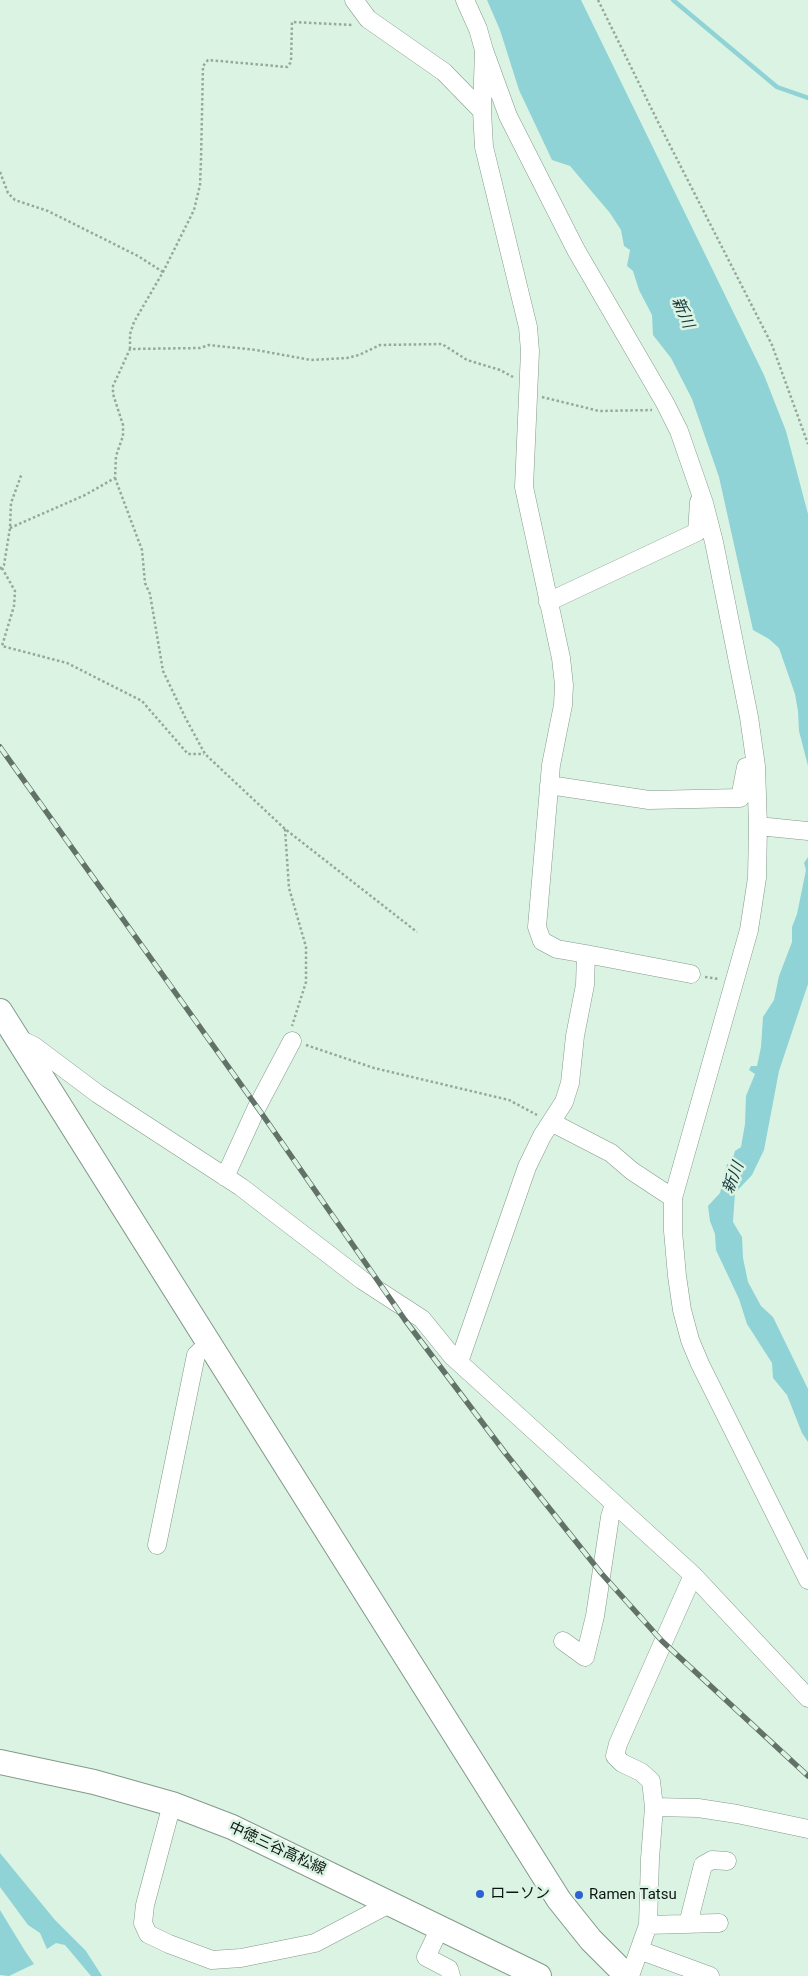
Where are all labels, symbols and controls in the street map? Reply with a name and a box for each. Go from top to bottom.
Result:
water label: 新川 [667,295,697,331]
water label: 新川 [719,1160,749,1196]
street label: 中徳三谷高松線 [226,1819,328,1879]
place label: ローソン [490,1885,550,1903]
place label: Ramen Tatsu [589,1886,677,1904]
marker: ローソン [474,1888,486,1900]
marker: Ramen Tatsu [573,1889,585,1901]

